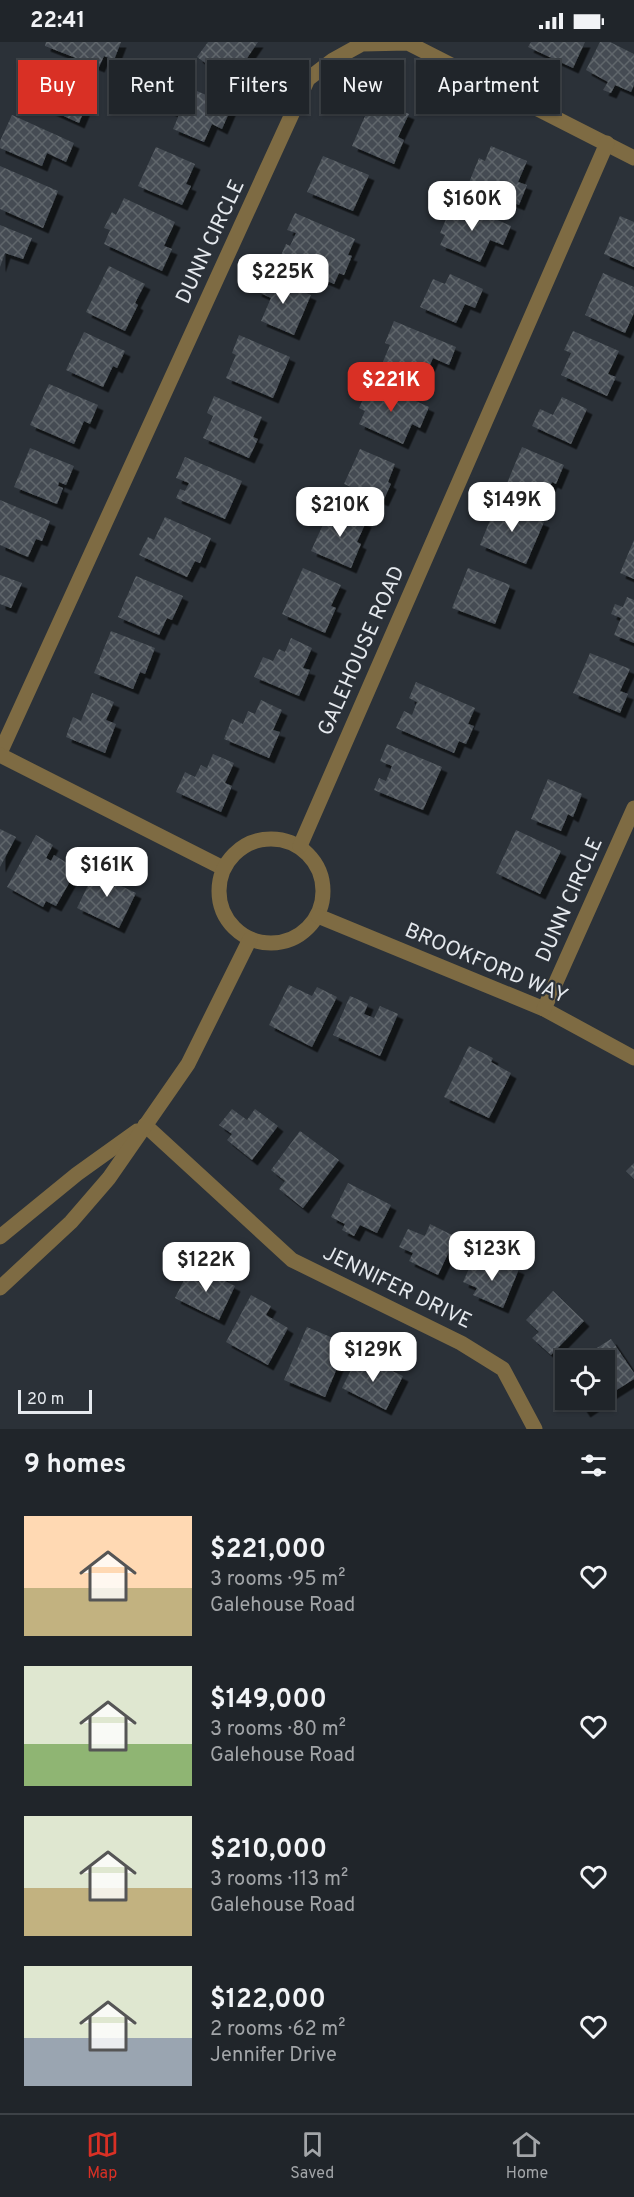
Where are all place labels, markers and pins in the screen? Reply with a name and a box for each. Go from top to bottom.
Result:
pin: $160K [430,181,514,232]
pin: $225K [241,254,325,305]
pin: $221K [349,362,433,413]
pin: $149K [470,482,554,533]
pin: $210K [298,487,382,538]
pin: $161K [65,847,149,898]
pin: $123K [450,1231,534,1282]
pin: $122K [164,1242,248,1293]
pin: $129K [331,1332,415,1383]

